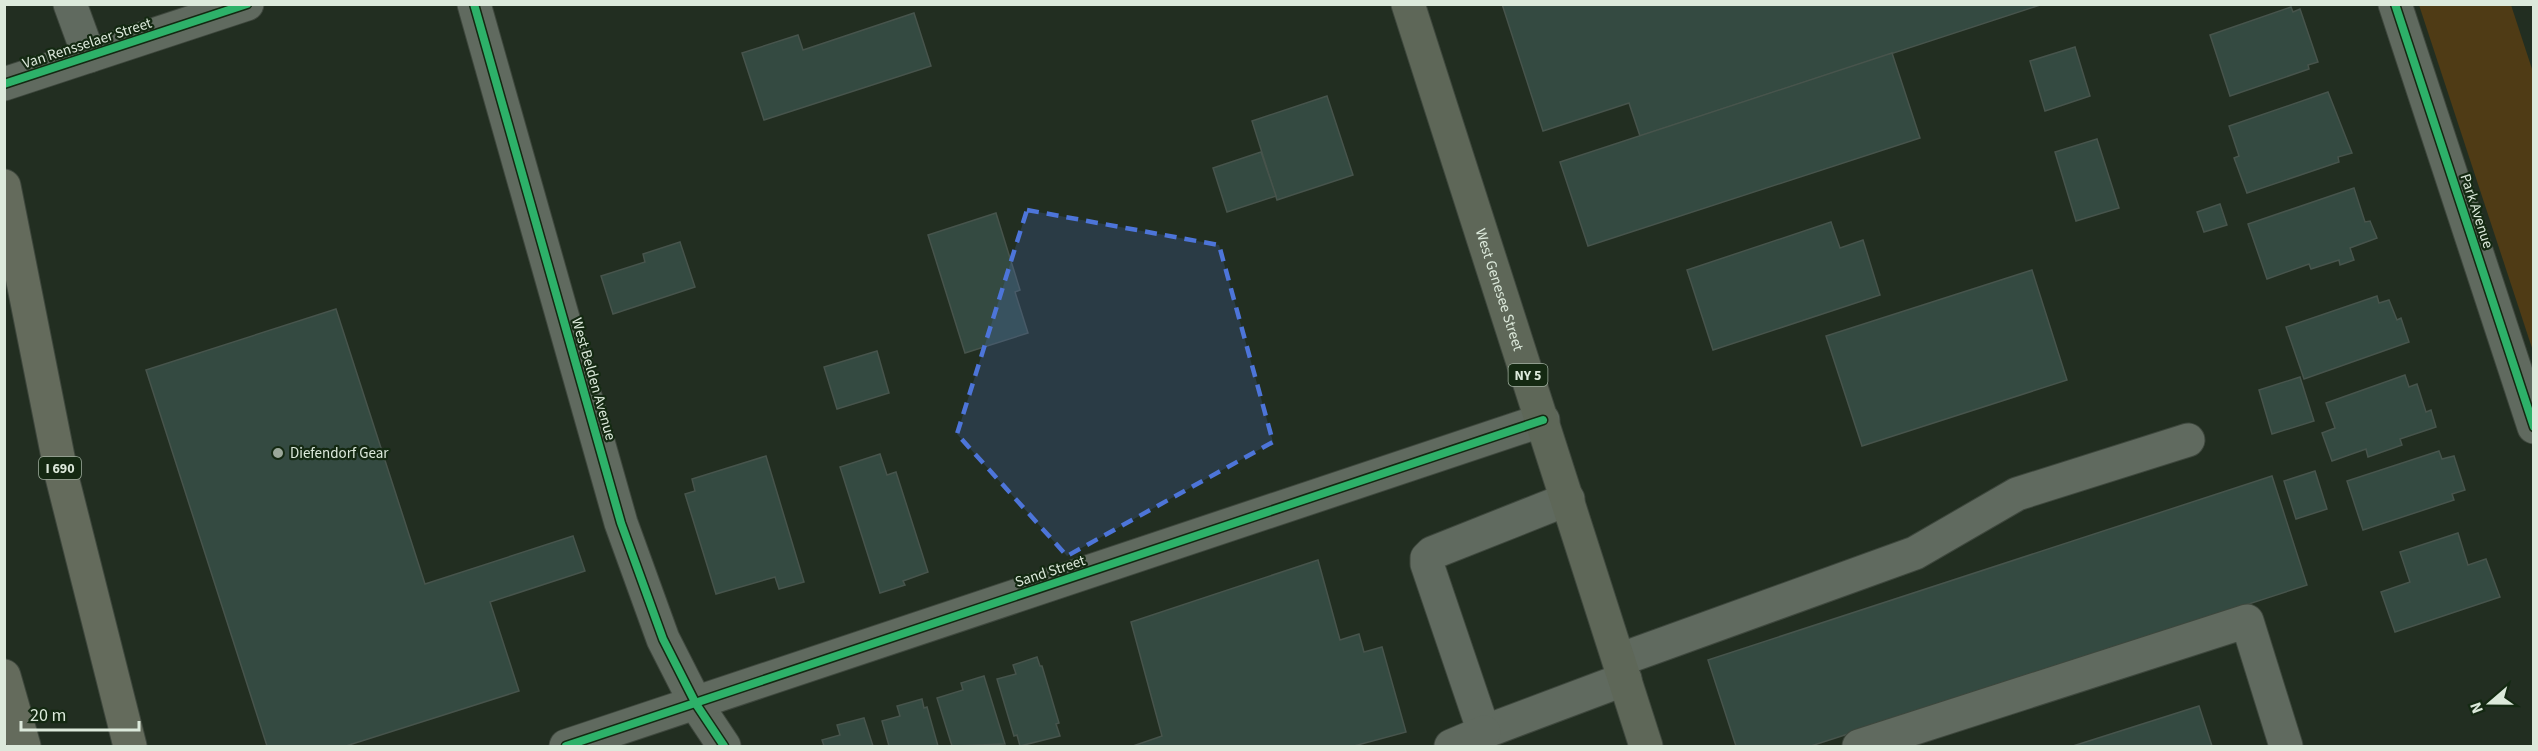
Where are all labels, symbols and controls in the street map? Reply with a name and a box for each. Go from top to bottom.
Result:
street label: Van Rensselaer Street [20,13,155,74]
street label: Park Avenue [2455,171,2498,251]
street label: West Genesee Street [1470,226,1529,354]
street label: West Belden Avenue [566,315,621,443]
road number: NY 5 [1508,364,1547,386]
place label: Diefendorf Gear [290,443,389,464]
marker: Diefendorf Gear [271,446,285,460]
road number: I 690 [39,457,81,479]
street label: Sand Street [1012,550,1088,593]
north arrow [2460,673,2520,733]
scale bar [21,694,140,732]
text: N [2465,699,2489,717]
text: 20 m [30,703,66,728]

